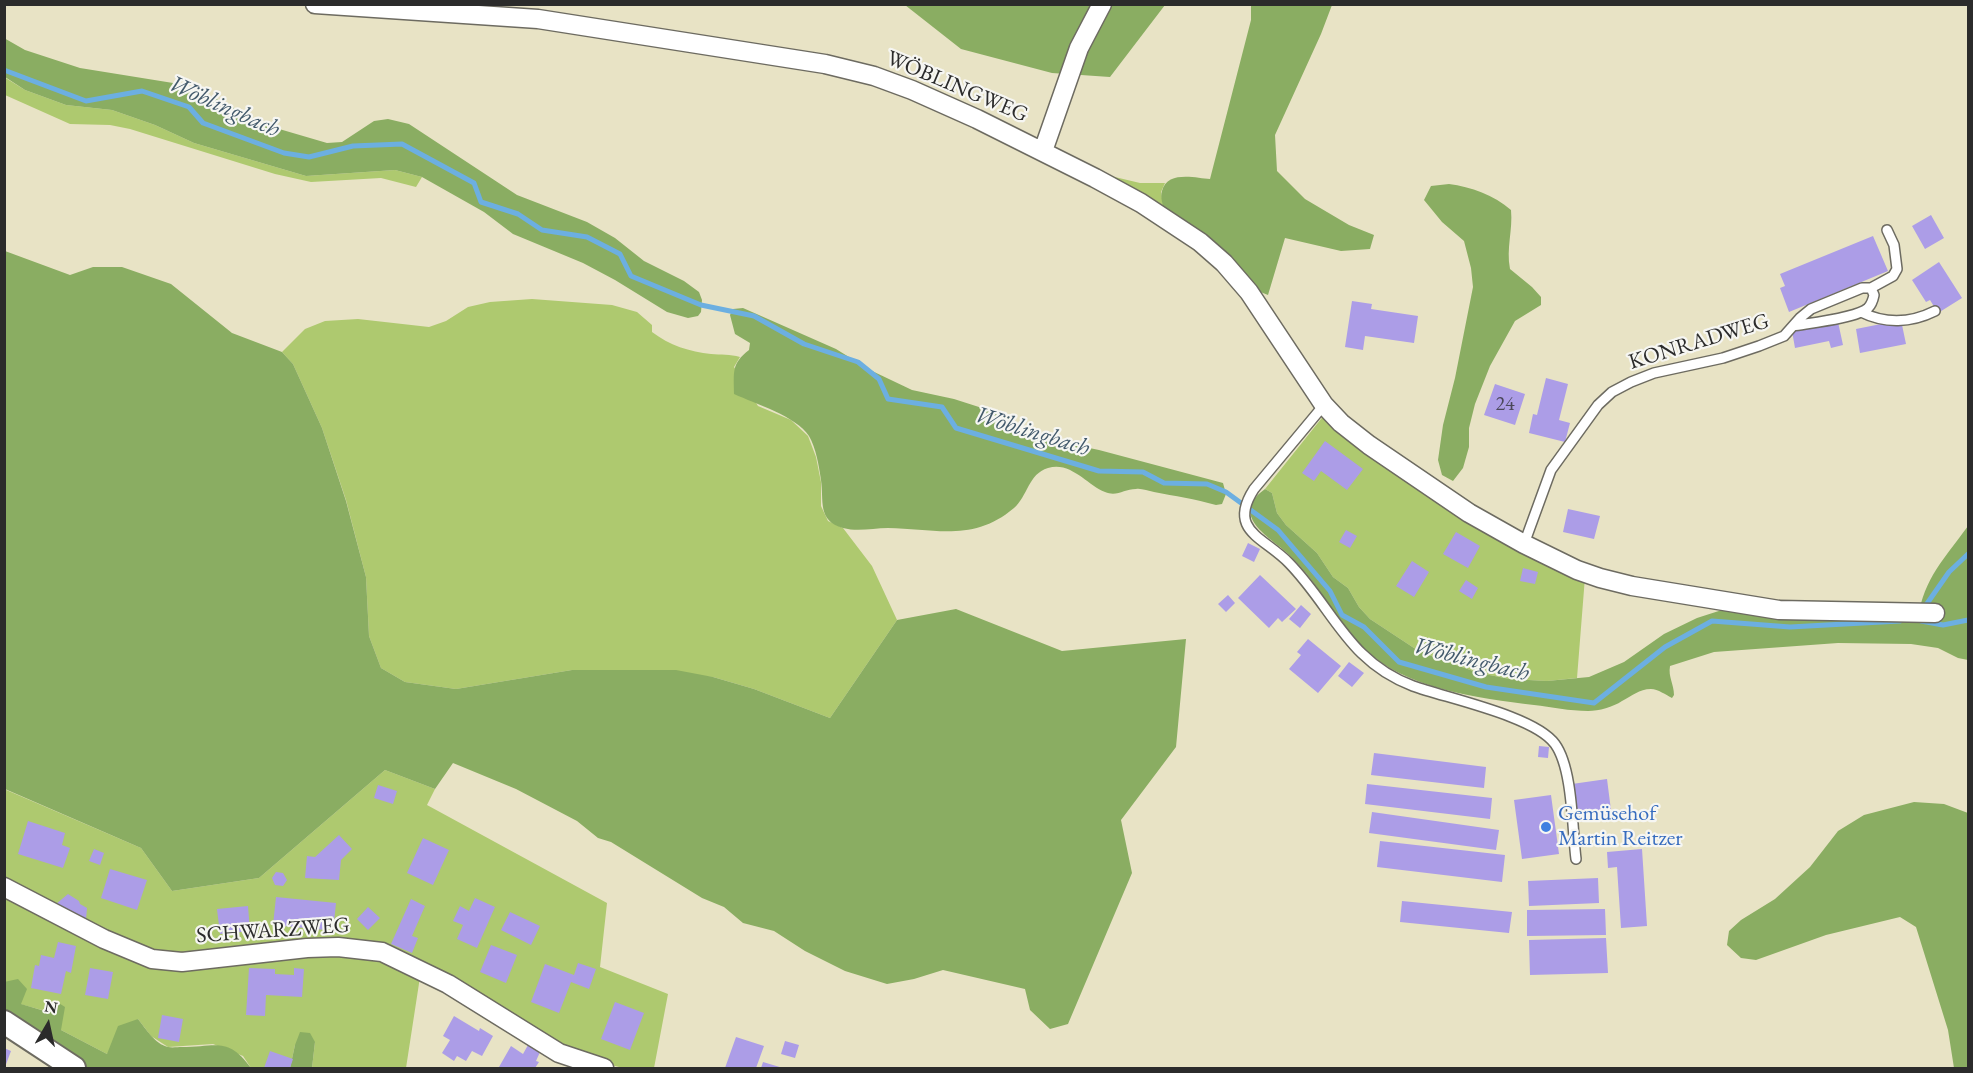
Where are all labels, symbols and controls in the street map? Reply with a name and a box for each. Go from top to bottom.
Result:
street label: WÖBLINGWEG [882,45,1032,129]
water label: Wöblingbach [164,70,284,144]
street label: KONRADWEG [1626,308,1772,376]
house number: 24 [1495,393,1515,417]
water label: Wöblingbach [971,401,1093,463]
water label: Wöblingbach [1410,632,1532,688]
place label: Gemüsehof Martin Reitzer [1558,801,1683,852]
marker: Gemüsehof Martin Reitzer [1539,820,1553,834]
street label: SCHWARZWEG [195,912,351,950]
north arrow [18,995,78,1055]
text: N [43,995,59,1018]

